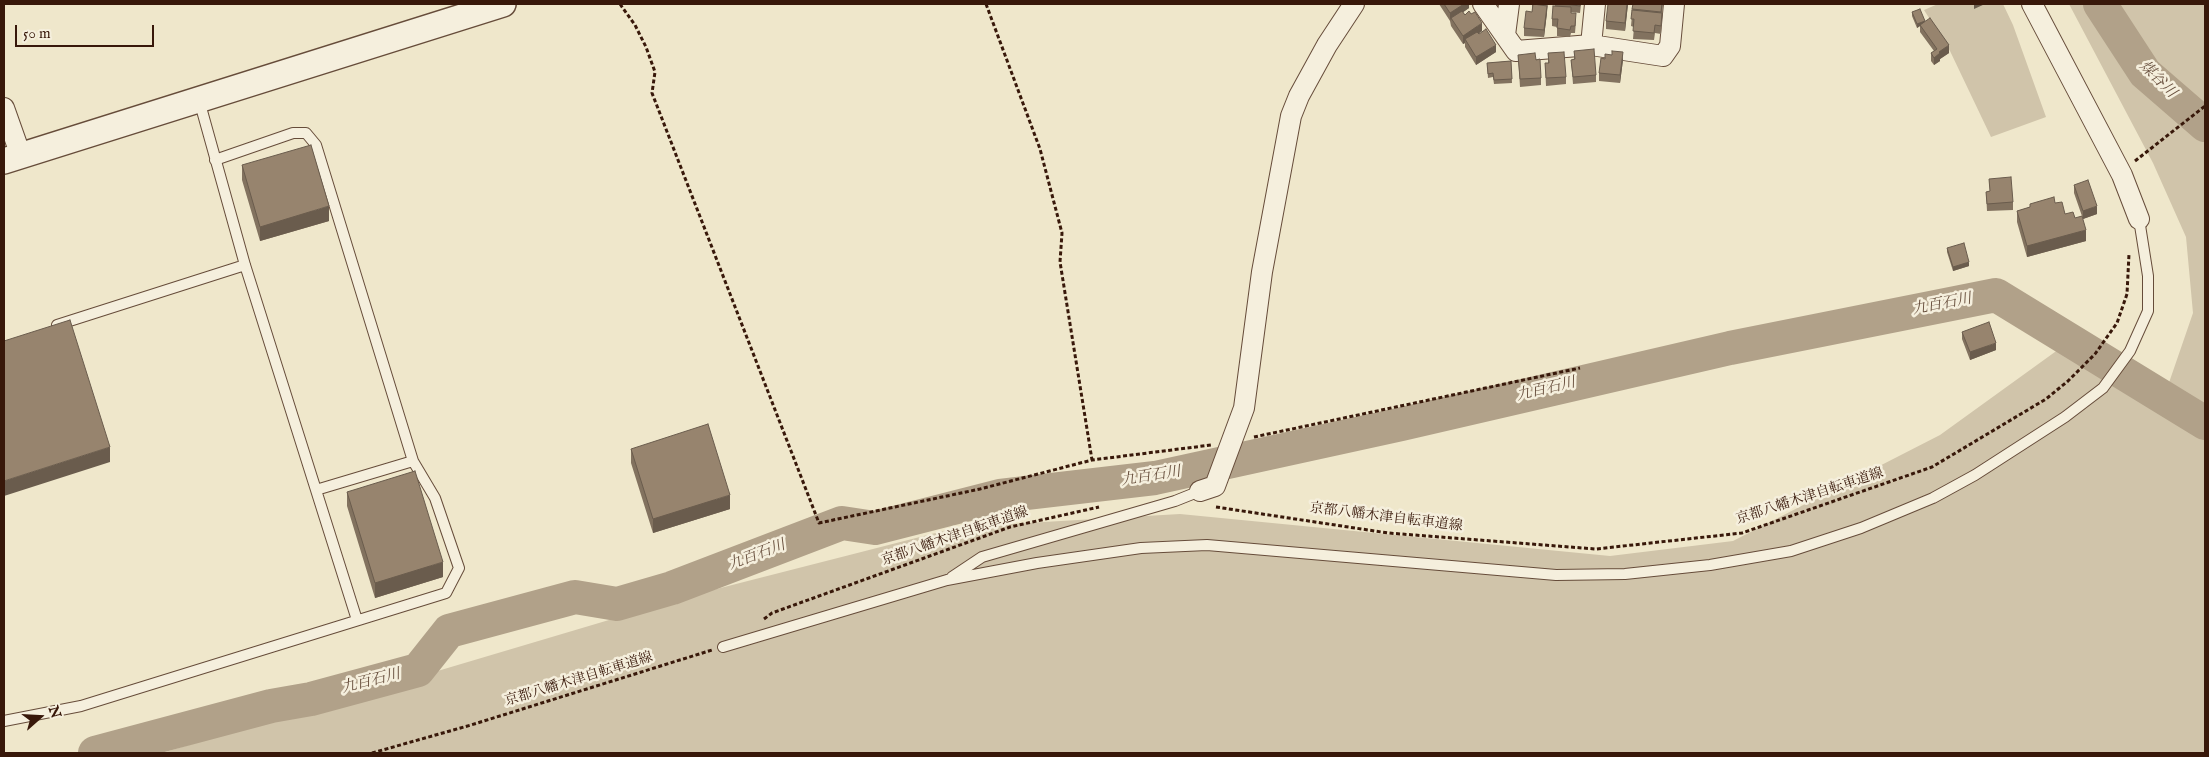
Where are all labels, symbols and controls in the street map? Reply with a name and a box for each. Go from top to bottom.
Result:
scale bar [18,15,156,47]
text: 50 m [23,24,51,43]
water label: 煤谷川 [2135,58,2179,102]
water label: 九百石川 [1911,290,1973,320]
water label: 九百石川 [1515,374,1577,406]
water label: 九百石川 [1120,463,1182,491]
street label: 京都八幡木津自転車道線 [1734,465,1886,529]
street label: 京都八幡木津自転車道線 [1309,500,1463,536]
street label: 京都八幡木津自転車道線 [879,504,1031,570]
water label: 九百石川 [726,537,788,575]
street label: 京都八幡木津自転車道線 [503,649,655,711]
water label: 九百石川 [340,666,402,698]
north arrow [15,692,65,742]
text: N [44,703,65,721]

